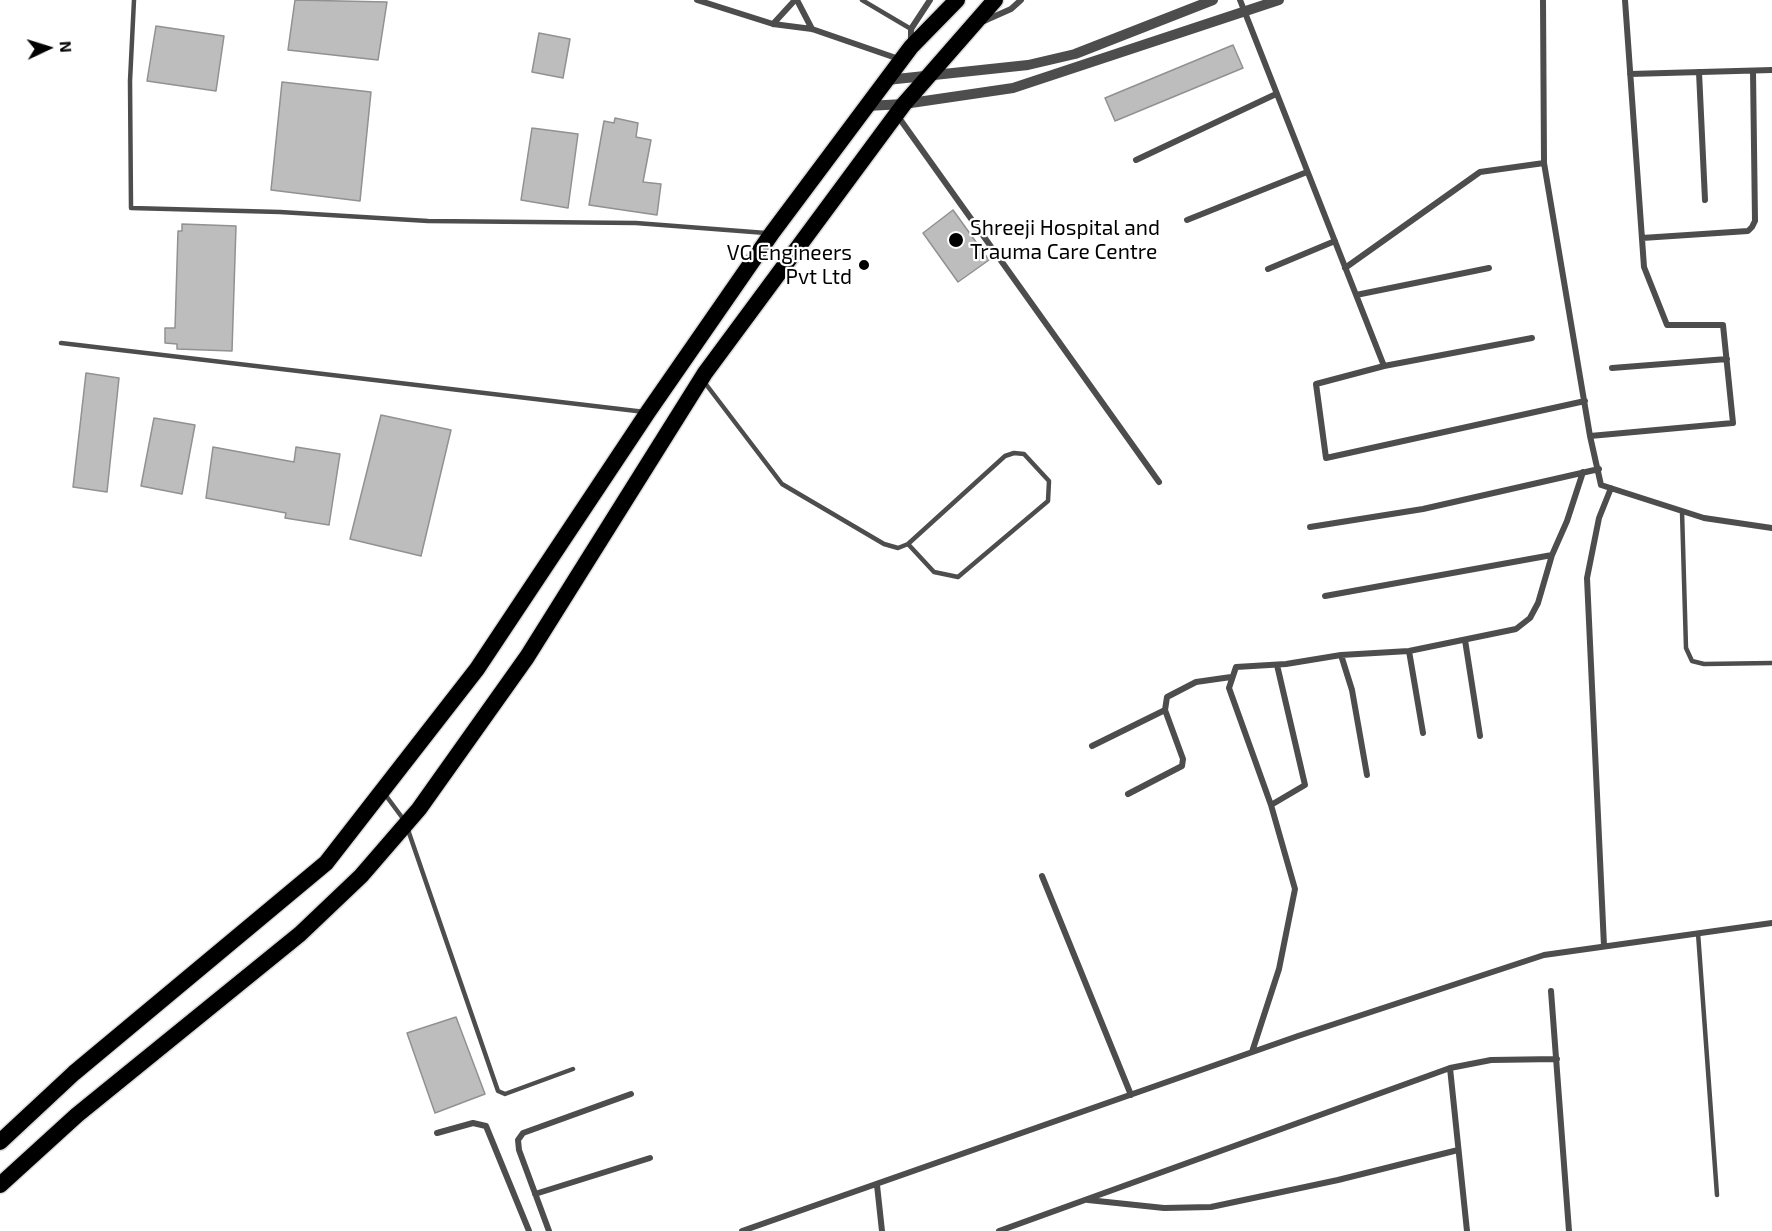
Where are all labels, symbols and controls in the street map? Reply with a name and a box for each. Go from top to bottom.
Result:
north arrow [18,18,78,78]
text: N [57,40,76,53]
place label: Shreeji Hospital and Trauma Care Centre [970,215,1160,265]
marker: Shreeji Hospital and Trauma Care Centre [947,231,965,249]
place label: VG Engineers Pvt Ltd [727,240,852,290]
marker: VG Engineers Pvt Ltd [857,258,871,272]

